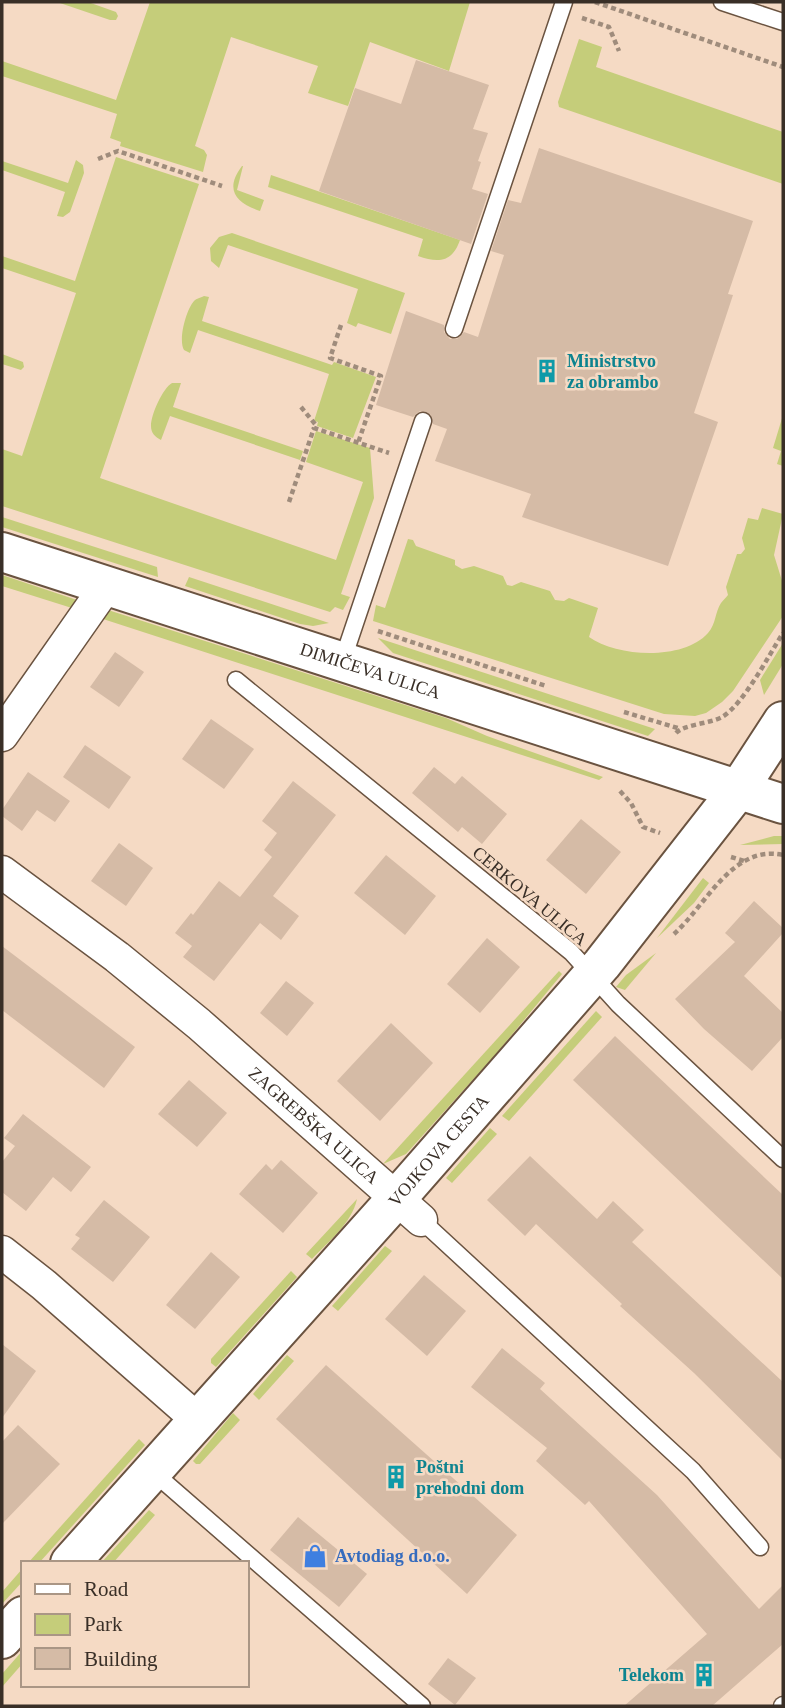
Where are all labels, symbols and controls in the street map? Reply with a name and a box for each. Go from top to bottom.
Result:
place label: Ministrstvo za obrambo [567,351,659,392]
building icon: Ministrstvo za obrambo [533,357,561,385]
street label: DIMIČEVA ULICA [298,639,443,703]
street label: CERKOVA ULICA [469,842,591,950]
street label: ZAGREBŠKA ULICA [245,1063,383,1188]
street label: VOJKOVA CESTA [384,1091,493,1211]
place label: Poštni prehodni dom [416,1457,524,1498]
building icon: Poštni prehodni dom [382,1463,410,1491]
shop icon: Avtodiag d.o.o. [301,1542,329,1570]
place label: Avtodiag d.o.o. [335,1546,450,1566]
legend [21,1561,248,1687]
text: Road [84,1577,129,1601]
text: Park [84,1612,123,1636]
text: Building [84,1647,158,1671]
building icon: Telekom [690,1661,718,1689]
place label: Telekom [619,1665,684,1685]

